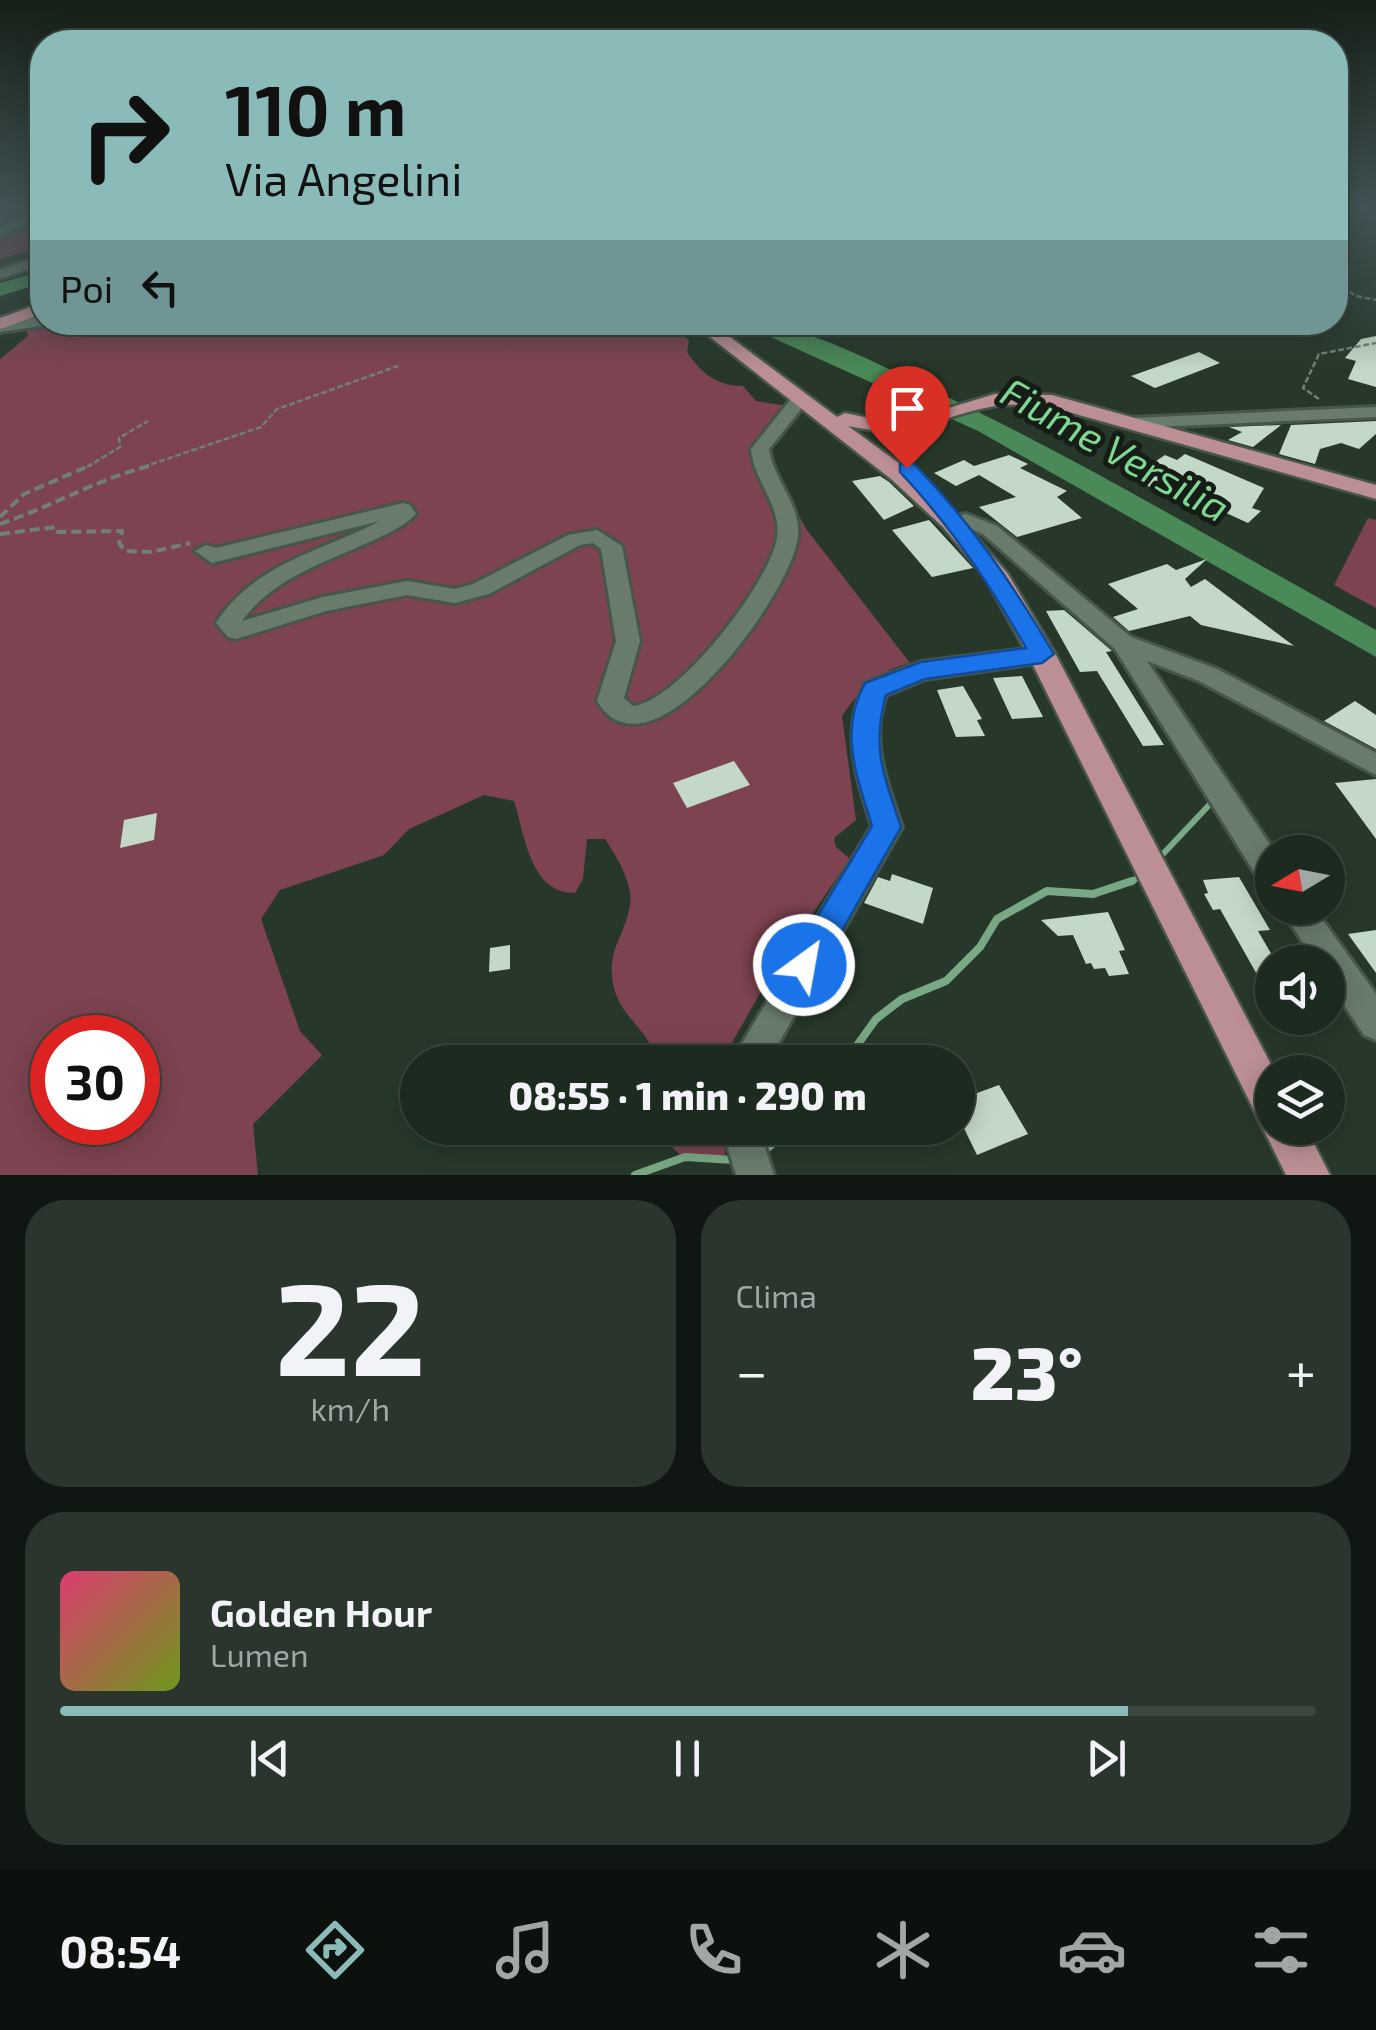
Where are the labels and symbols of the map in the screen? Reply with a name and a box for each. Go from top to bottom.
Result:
pin [865,366,950,469]
water label: Fiume Versilia [994,366,1238,531]
north arrow [1255,835,1345,925]
position arrow [752,913,856,1017]
speed limit sign: 30 [30,1015,160,1145]

